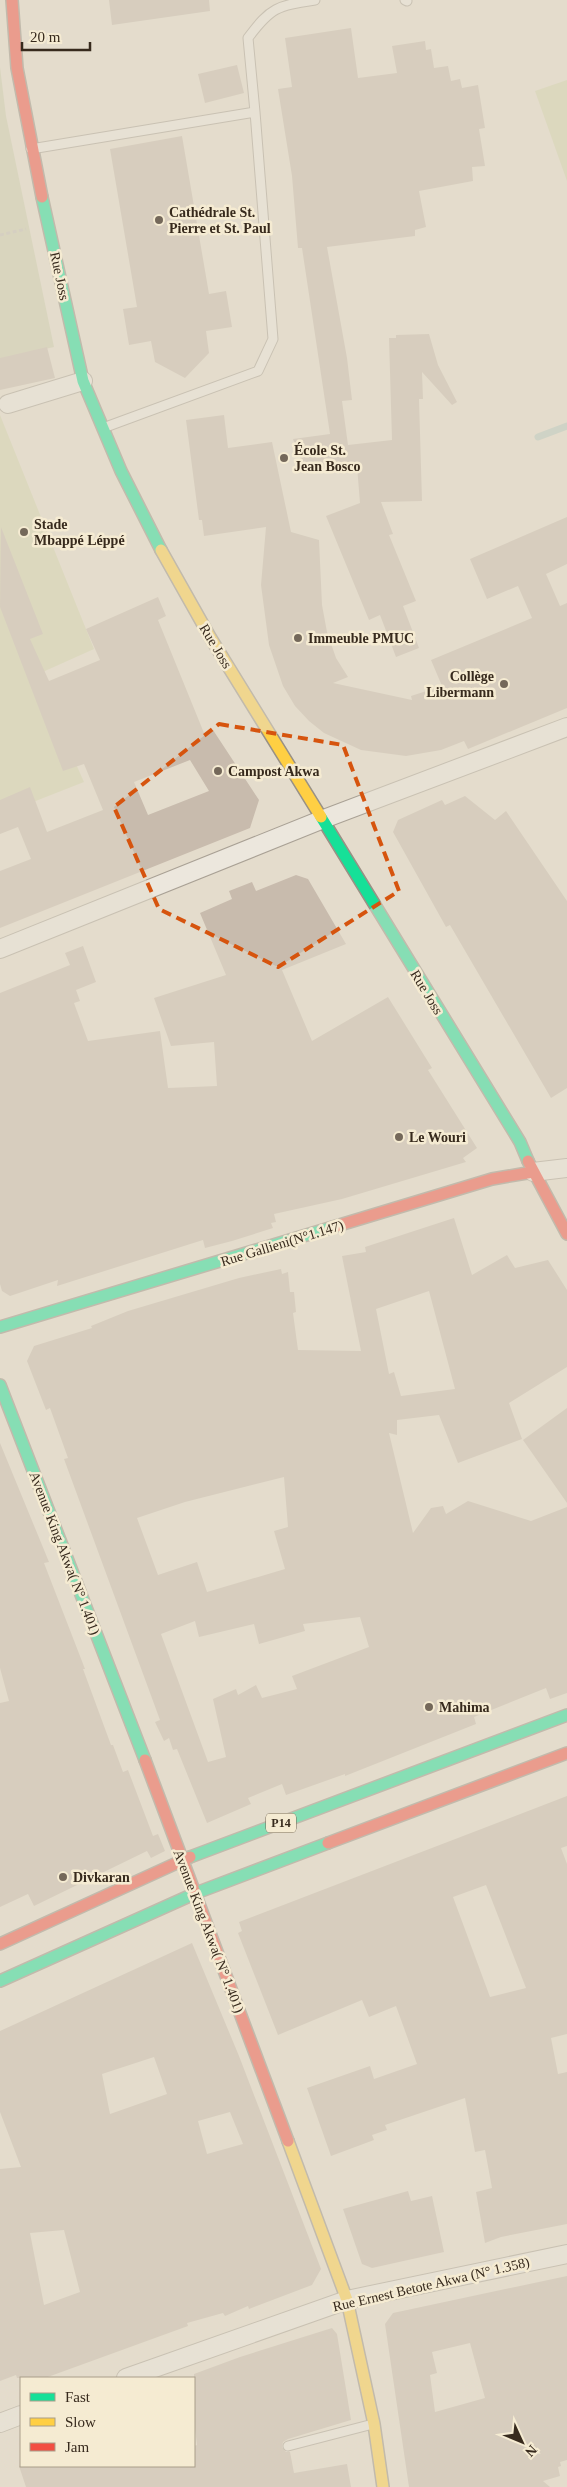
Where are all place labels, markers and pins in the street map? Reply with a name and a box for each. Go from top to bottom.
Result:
place label: Cathédrale St. Pierre et St. Paul [169,205,271,236]
marker: Cathédrale St. Pierre et St. Paul [153,214,165,226]
place label: École St. Jean Bosco [294,442,361,474]
marker: École St. Jean Bosco [278,452,290,464]
place label: Stade Mbappé Léppé [34,517,125,548]
marker: Stade Mbappé Léppé [18,526,30,538]
place label: Immeuble PMUC [308,631,414,646]
marker: Immeuble PMUC [292,632,304,644]
place label: Collège Libermann [426,669,494,700]
marker: Collège Libermann [498,678,510,690]
place label: Campost Akwa [228,764,319,779]
marker: Campost Akwa [212,765,224,777]
place label: Le Wouri [409,1130,466,1145]
marker: Le Wouri [393,1131,405,1143]
place label: Mahima [439,1700,490,1715]
marker: Mahima [423,1701,435,1713]
place label: Divkaran [73,1870,130,1885]
marker: Divkaran [57,1871,69,1883]

